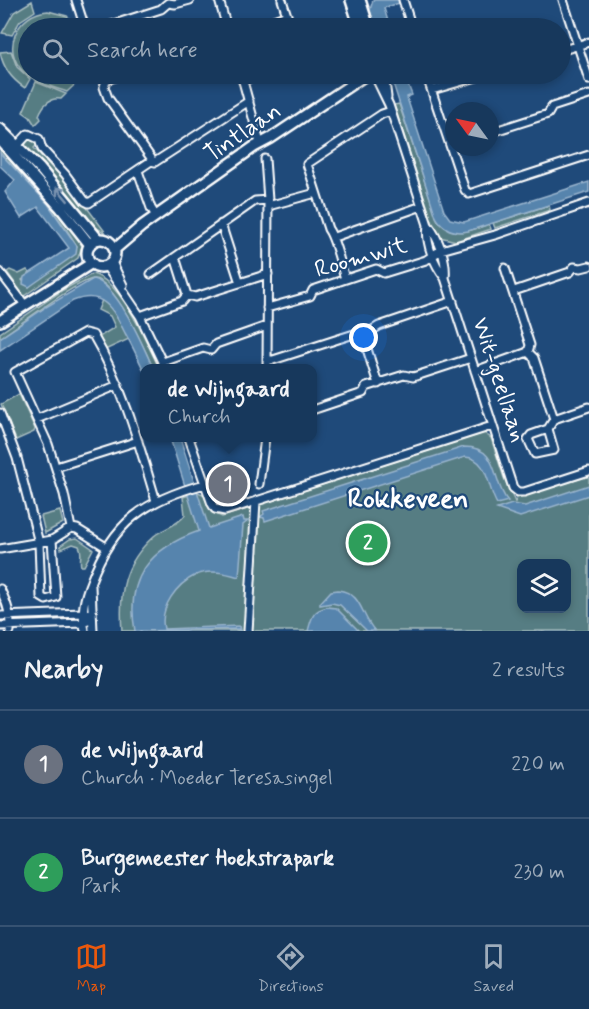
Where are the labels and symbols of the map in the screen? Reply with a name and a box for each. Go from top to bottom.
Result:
street label: Tintlaan [198,96,288,170]
north arrow [445,102,499,156]
one-way arrow [55,186,68,202]
street label: Roomwit [311,230,411,286]
street label: Wit-geellaan [464,314,534,446]
your location [349,323,378,352]
pin: 1 [208,462,248,506]
district label: Rokkeveen [348,482,468,517]
pin: 2 [348,520,388,566]

